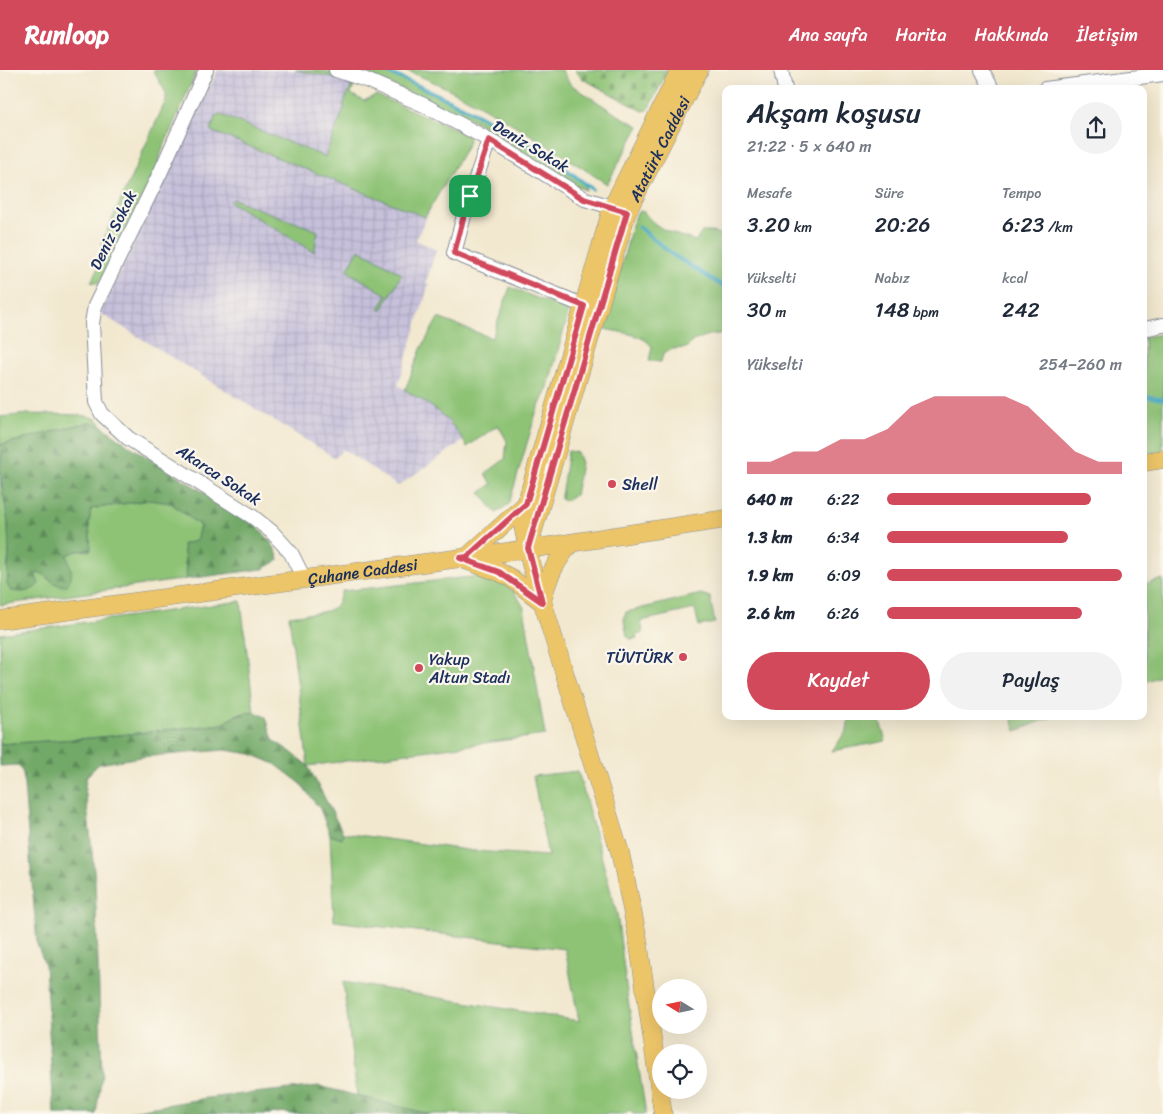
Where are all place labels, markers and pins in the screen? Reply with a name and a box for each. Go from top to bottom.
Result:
pin [449,175,491,217]
place label: Shell [622,470,658,499]
marker: Shell [606,478,618,490]
place label: TÜVTÜRK [606,643,674,672]
place label: Yakup Altun Stadı [428,645,510,692]
marker: TÜVTÜRK [677,651,689,663]
marker: Yakup Altun Stadı [413,662,425,674]

